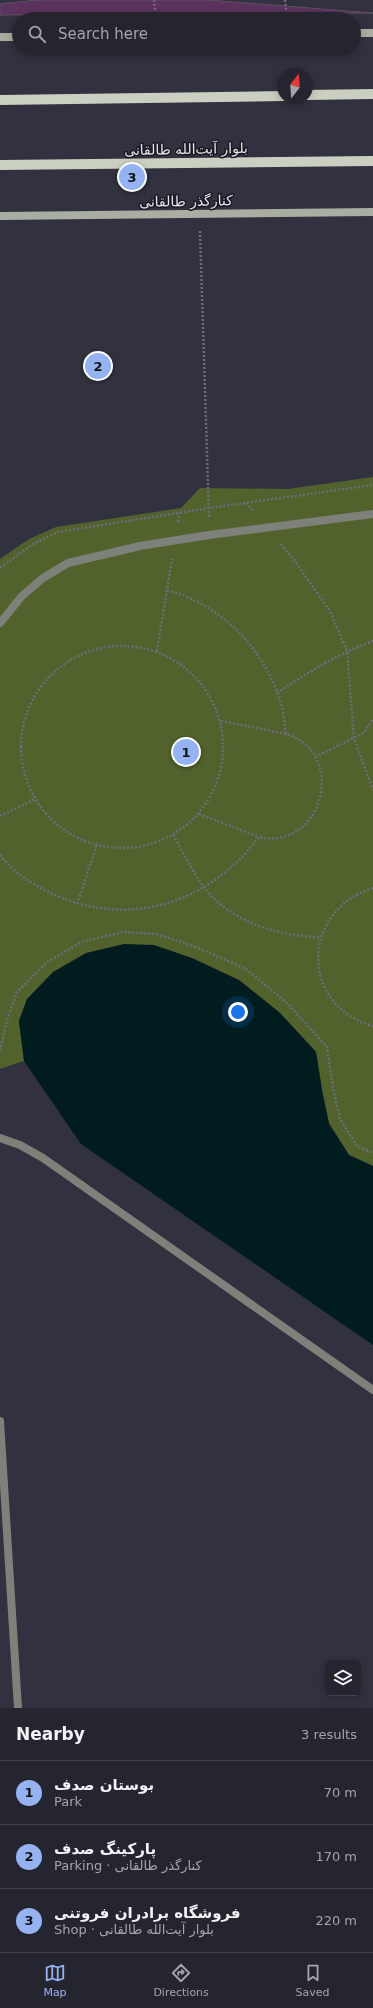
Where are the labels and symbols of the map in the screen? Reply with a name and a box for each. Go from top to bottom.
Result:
north arrow [277,68,313,104]
street label: بلوار آیت‌الله طالقانی [124,140,248,159]
pin: 3 [119,162,145,192]
street label: کنارگذر طالقانی [139,192,233,211]
pin: 2 [85,351,111,381]
pin: 1 [173,737,199,767]
your location [228,1002,248,1022]

